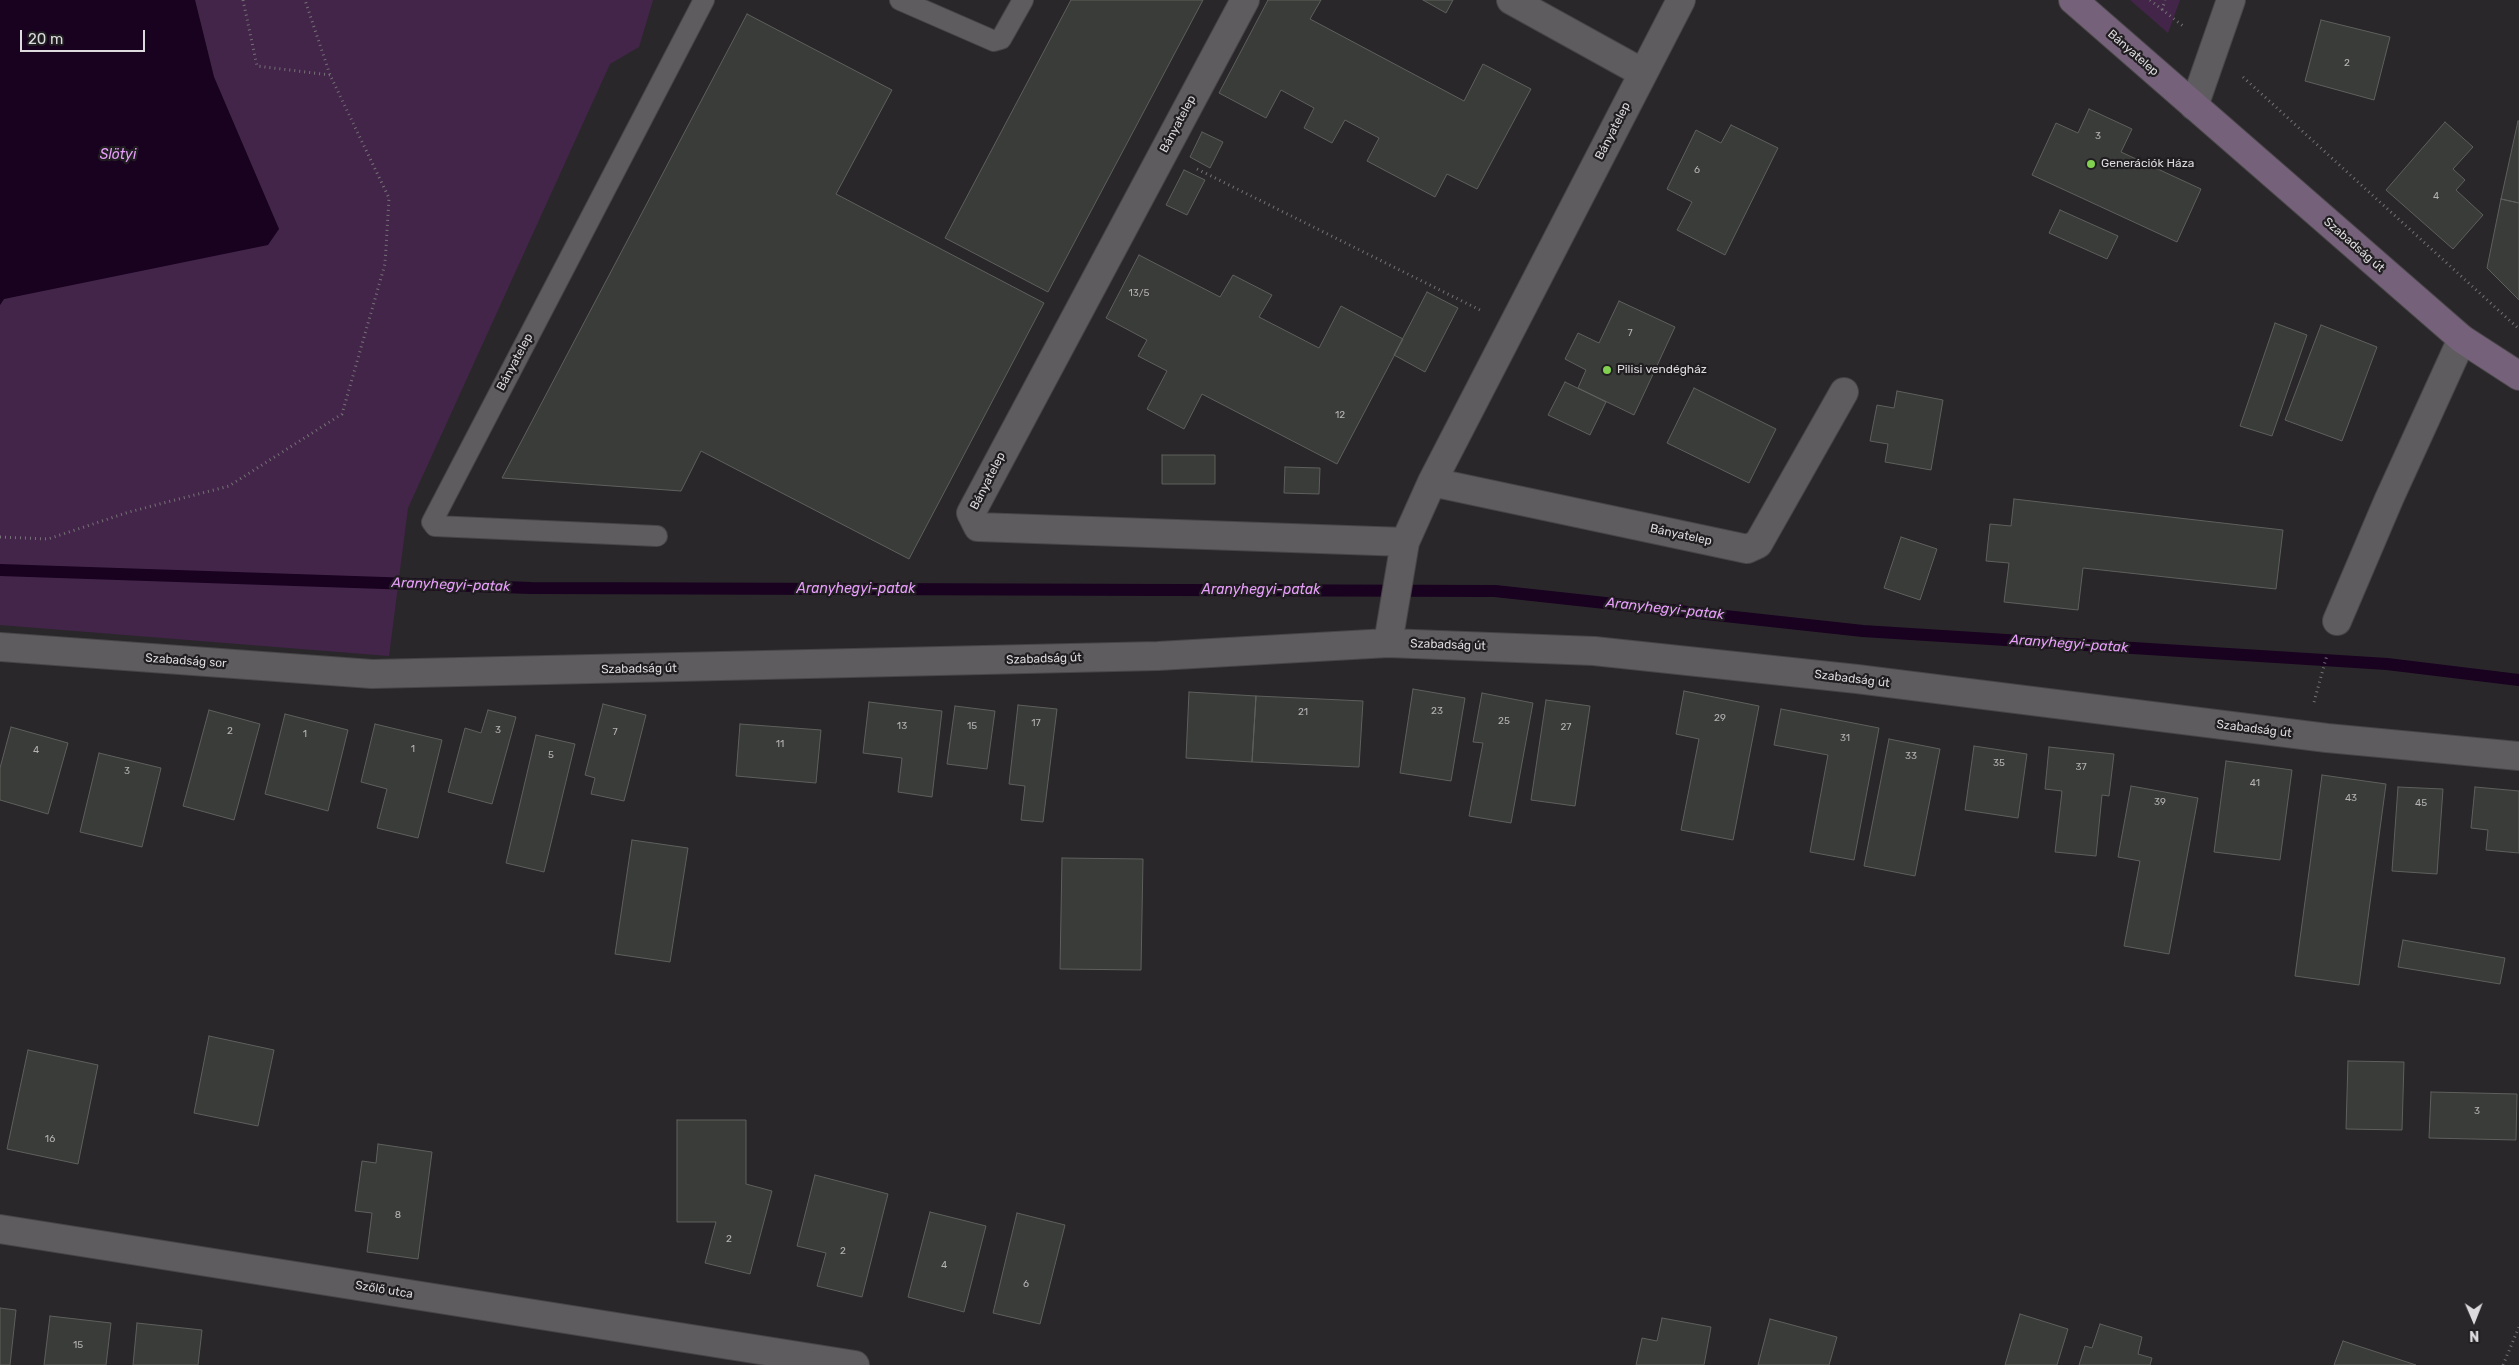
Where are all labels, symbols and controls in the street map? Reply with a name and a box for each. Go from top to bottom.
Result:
scale bar [22,20,148,52]
street label: Bányatelep [2105,27,2161,79]
text: 20 m [28,30,63,48]
house number: 2 [2344,57,2350,69]
street label: Bányatelep [1157,93,1199,155]
street label: Bányatelep [1592,100,1634,162]
house number: 3 [2095,130,2101,142]
water label: Slötyi [100,147,136,163]
place label: Generációk Háza [2101,157,2194,171]
marker: Generációk Háza [2085,158,2097,170]
house number: 6 [1694,164,1700,176]
house number: 4 [2433,190,2439,202]
street label: Szabadság út [2321,215,2387,275]
house number: 13/5 [1129,287,1149,299]
house number: 7 [1627,327,1633,339]
street label: Bányatelep [494,331,536,393]
place label: Pilisi vendégház [1617,363,1707,377]
marker: Pilisi vendégház [1601,364,1613,376]
house number: 12 [1335,409,1345,421]
street label: Bányatelep [967,450,1009,512]
street label: Bányatelep [1649,521,1713,549]
water label: Aranyhegyi-patak [391,575,511,595]
water label: Aranyhegyi-patak [797,581,915,597]
water label: Aranyhegyi-patak [1202,582,1320,598]
water label: Aranyhegyi-patak [1605,594,1725,624]
water label: Aranyhegyi-patak [2009,631,2129,657]
street label: Szabadság út [1410,636,1486,654]
street label: Szabadság út [1006,650,1082,668]
street label: Szabadság sor [145,651,227,671]
street label: Szabadság út [601,661,677,677]
street label: Szabadság út [1813,667,1891,691]
house number: 23 [1431,705,1443,717]
house number: 21 [1298,706,1308,718]
house number: 29 [1714,712,1726,724]
house number: 25 [1498,715,1510,727]
house number: 17 [1031,717,1041,729]
street label: Szabadság út [2215,717,2293,741]
house number: 13 [897,720,907,732]
house number: 15 [967,720,977,732]
house number: 27 [1561,721,1571,733]
house number: 3 [495,724,501,736]
house number: 2 [227,725,233,737]
house number: 7 [612,726,618,738]
house number: 1 [303,728,307,740]
house number: 31 [1840,732,1850,744]
house number: 11 [776,738,784,750]
house number: 1 [411,743,415,755]
house number: 4 [33,744,39,756]
house number: 5 [548,749,554,761]
house number: 33 [1905,750,1917,762]
house number: 35 [1993,757,2005,769]
house number: 37 [2075,761,2087,773]
house number: 3 [124,765,130,777]
house number: 41 [2250,777,2260,789]
house number: 43 [2345,792,2357,804]
house number: 39 [2154,796,2166,808]
house number: 45 [2415,797,2427,809]
house number: 3 [2474,1105,2480,1117]
house number: 16 [45,1133,55,1145]
house number: 8 [395,1209,401,1221]
house number: 2 [726,1233,732,1245]
house number: 2 [840,1245,846,1257]
house number: 4 [941,1259,947,1271]
street label: Szőlő utca [354,1278,414,1302]
house number: 6 [1023,1278,1029,1290]
north arrow [2449,1295,2499,1345]
text: N [2469,1327,2479,1344]
house number: 15 [73,1339,83,1351]

